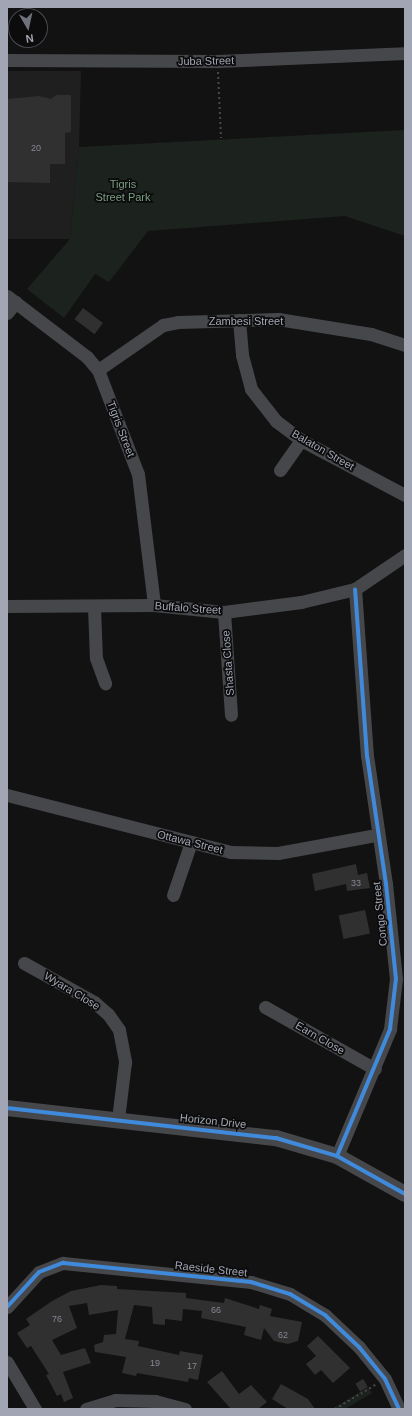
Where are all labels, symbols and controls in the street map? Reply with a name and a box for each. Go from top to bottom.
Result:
north arrow [8,8,48,48]
text: N [25,32,35,45]
street label: Juba Street [178,54,234,68]
house number: 20 [31,143,41,153]
park label: Tigris Street Park [95,178,151,204]
street label: Zambesi Street [209,314,283,328]
street label: Tigris Street [104,399,138,459]
street label: Balaton Street [290,427,356,473]
street label: Buffalo Street [154,599,222,617]
street label: Shasta Close [219,630,237,696]
street label: Ottawa Street [156,827,224,857]
house number: 33 [351,878,361,888]
street label: Congo Street [370,881,390,947]
street label: Wyara Close [42,969,102,1013]
street label: Earn Close [293,1019,347,1057]
street label: Horizon Drive [179,1111,247,1131]
street label: Raeside Street [174,1259,248,1279]
house number: 66 [211,1305,221,1315]
house number: 76 [52,1314,62,1324]
house number: 62 [278,1330,288,1340]
house number: 19 [150,1358,160,1368]
house number: 17 [187,1361,197,1371]

